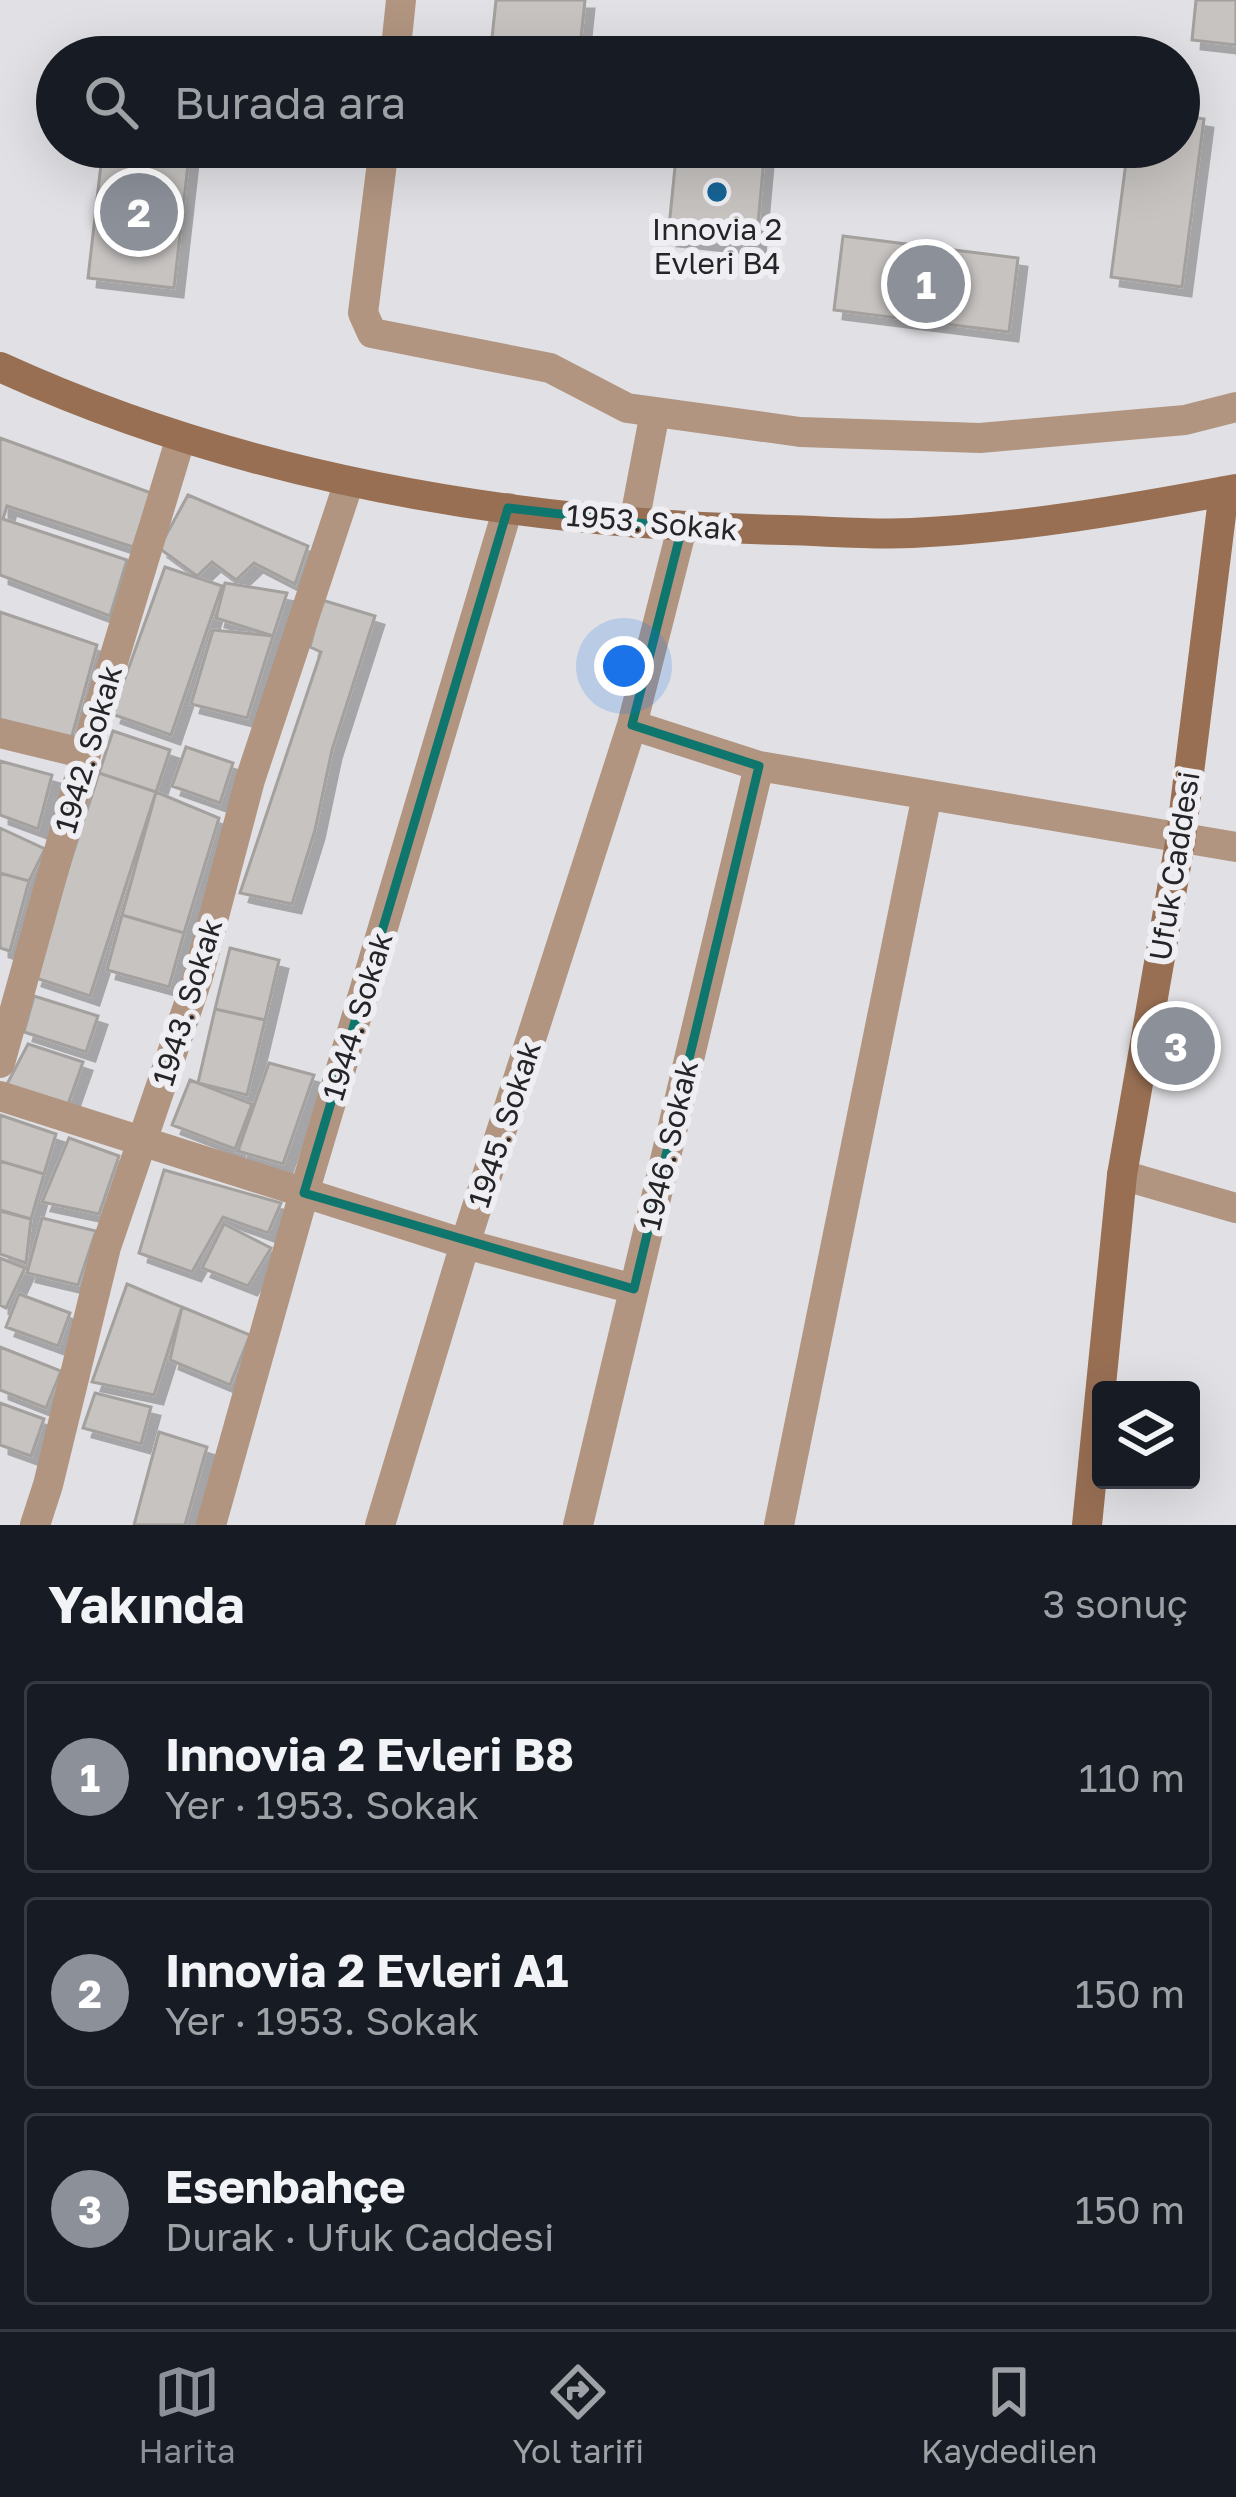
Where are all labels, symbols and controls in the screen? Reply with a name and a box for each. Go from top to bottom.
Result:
search box [36,36,1200,168]
icon: search [78,69,144,135]
text: Burada ara [174,75,406,129]
pin: 2 [100,167,178,257]
marker: Innovia 2 Evleri B4 [704,179,730,205]
place label: Innovia 2 Evleri B4 [652,211,782,281]
pin: 1 [887,239,965,329]
street label: 1953. Sokak [565,497,739,547]
your location [594,636,654,696]
street label: 1942. Sokak [47,661,129,837]
street label: Ufuk Caddesi [1141,769,1207,963]
street label: 1943. Sokak [145,914,229,1090]
street label: 1944. Sokak [314,928,400,1104]
pin: 3 [1137,1001,1215,1091]
street label: 1945. Sokak [460,1036,548,1212]
street label: 1946. Sokak [631,1056,705,1234]
map controls [1092,1381,1200,1489]
button: layers [1092,1381,1200,1489]
text: Yakında [48,1573,245,1634]
text: 3 sonuç [1043,1580,1188,1627]
text: Innovia 2 Evleri B8 [165,1727,574,1781]
text: 1 [80,1754,100,1801]
text: 110 m [1079,1754,1185,1801]
text: Yer · 1953. Sokak [165,1781,479,1828]
text: Innovia 2 Evleri A1 [165,1943,569,1997]
text: 2 [78,1970,102,2017]
text: 150 m [1075,1970,1185,2017]
text: Yer · 1953. Sokak [165,1997,479,2044]
text: Esenbahçe [165,2159,405,2213]
text: 3 [78,2186,102,2233]
text: 150 m [1075,2186,1185,2233]
text: Durak · Ufuk Caddesi [165,2213,554,2260]
tab: Harita [138,2359,236,2470]
tab: Yol tarifi [513,2359,644,2470]
tab: Kaydedilen [921,2359,1098,2470]

